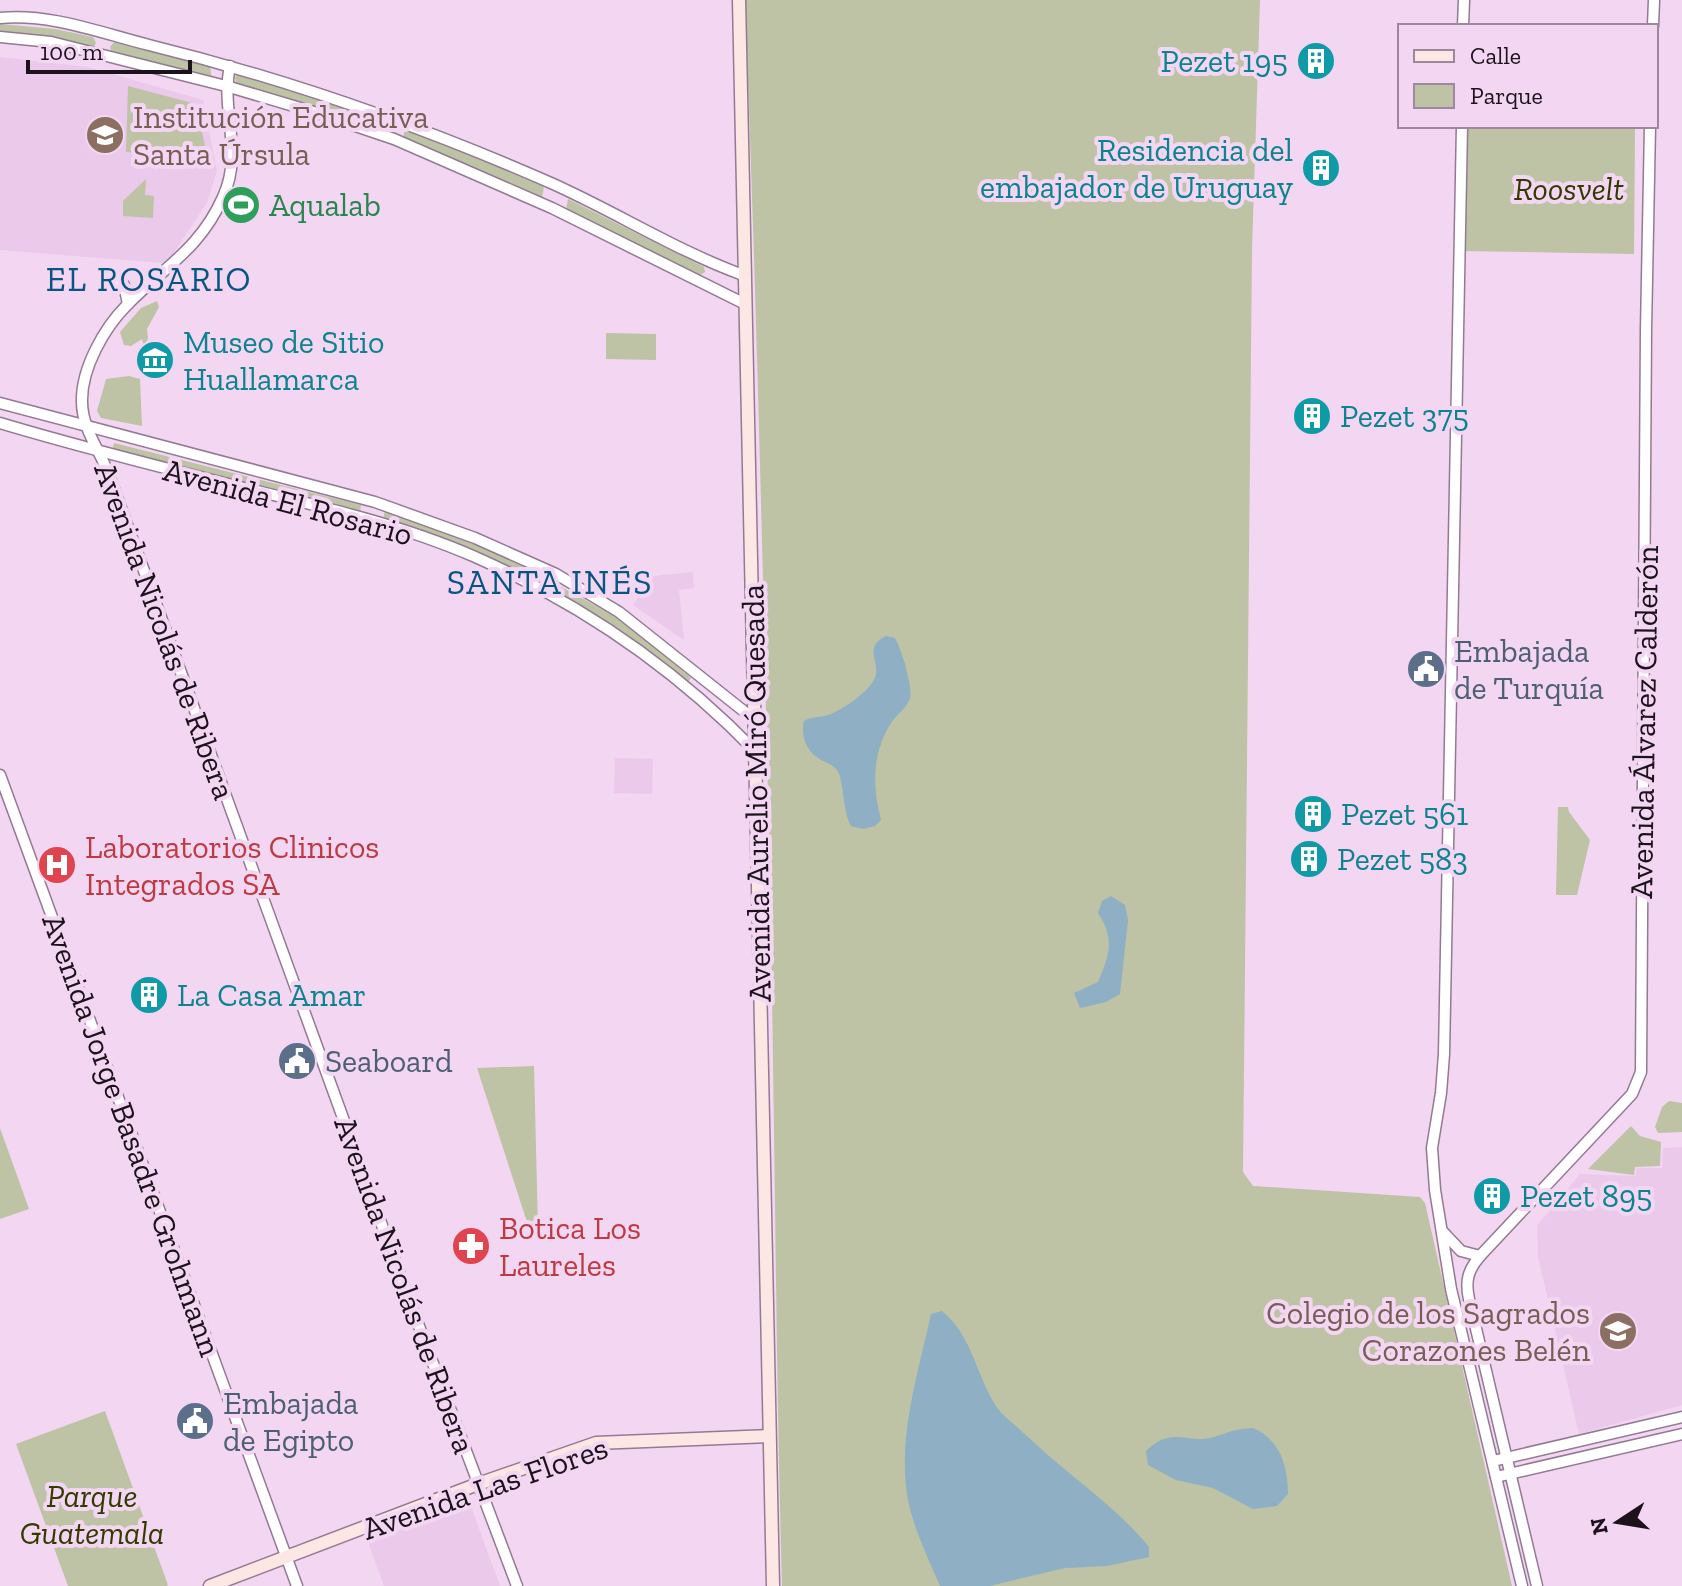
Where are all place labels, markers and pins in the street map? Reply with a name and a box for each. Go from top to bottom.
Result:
building icon: Pezet 195 [1295,40,1337,82]
place label: Pezet 195 [1161,42,1288,80]
place label: Institución Educativa Santa Úrsula [133,98,429,173]
school or university icon: Institución Educativa Santa Úrsula [84,114,126,156]
place label: Residencia del embajador de Uruguay [980,131,1294,206]
building icon: Residencia del embajador de Uruguay [1300,147,1342,189]
sports icon: Aqualab [220,184,262,226]
place label: Aqualab [269,186,381,224]
place label: Museo de Sitio Huallamarca [183,323,384,398]
museum icon: Museo de Sitio Huallamarca [134,339,176,381]
building icon: Pezet 375 [1291,395,1333,437]
place label: Pezet 375 [1340,397,1469,435]
place label: Embajada de Turquía [1454,632,1604,707]
public building icon: Embajada de Turquía [1405,648,1447,690]
building icon: Pezet 561 [1292,793,1334,835]
place label: Pezet 561 [1341,795,1468,833]
place label: Laboratorios Clinicos Integrados SA [85,828,379,903]
building icon: Pezet 583 [1288,838,1330,880]
place label: Pezet 583 [1337,840,1468,878]
hospital icon: Laboratorios Clinicos Integrados SA [36,844,78,886]
building icon: La Casa Amar [128,974,170,1016]
place label: La Casa Amar [177,976,366,1014]
public building icon: Seaboard [276,1040,318,1082]
place label: Seaboard [325,1042,453,1080]
building icon: Pezet 895 [1471,1175,1513,1217]
place label: Pezet 895 [1520,1177,1652,1215]
place label: Botica Los Laureles [499,1209,641,1284]
pharmacy icon: Botica Los Laureles [450,1225,492,1267]
place label: Colegio de los Sagrados Corazones Belén [1266,1294,1591,1369]
school or university icon: Colegio de los Sagrados Corazones Belén [1597,1310,1639,1352]
place label: Embajada de Egipto [223,1384,359,1459]
public building icon: Embajada de Egipto [174,1400,216,1442]

